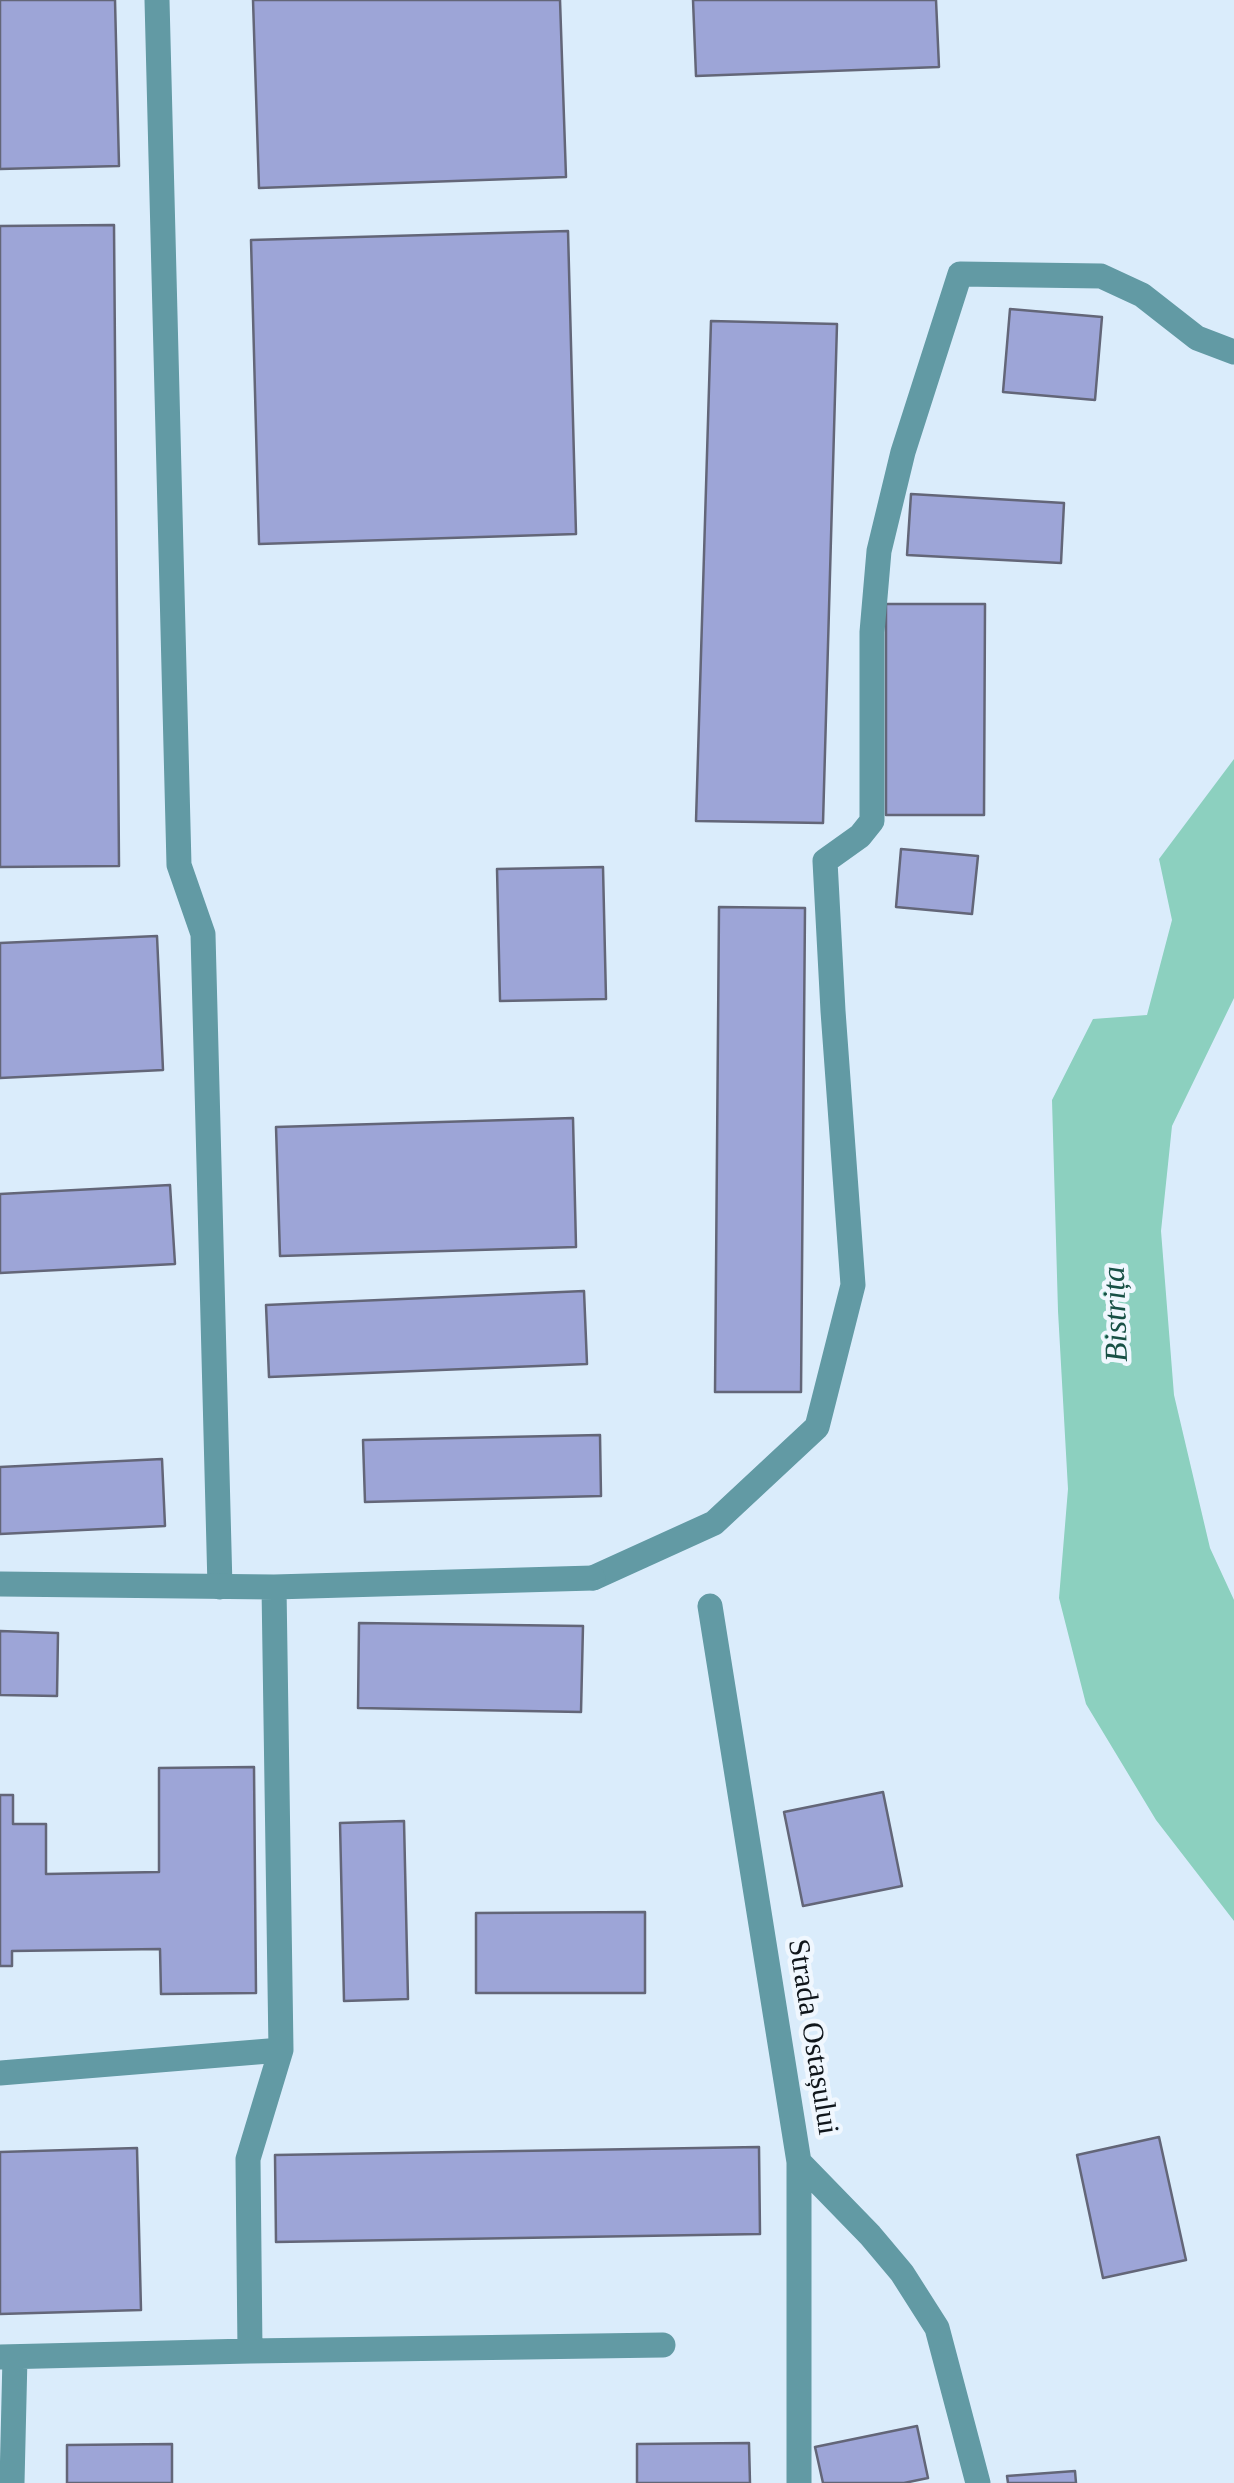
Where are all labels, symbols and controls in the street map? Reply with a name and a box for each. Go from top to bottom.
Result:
water label: Bistrița [1096,1265,1138,1363]
street label: Strada Ostașului [779,1937,845,2137]

